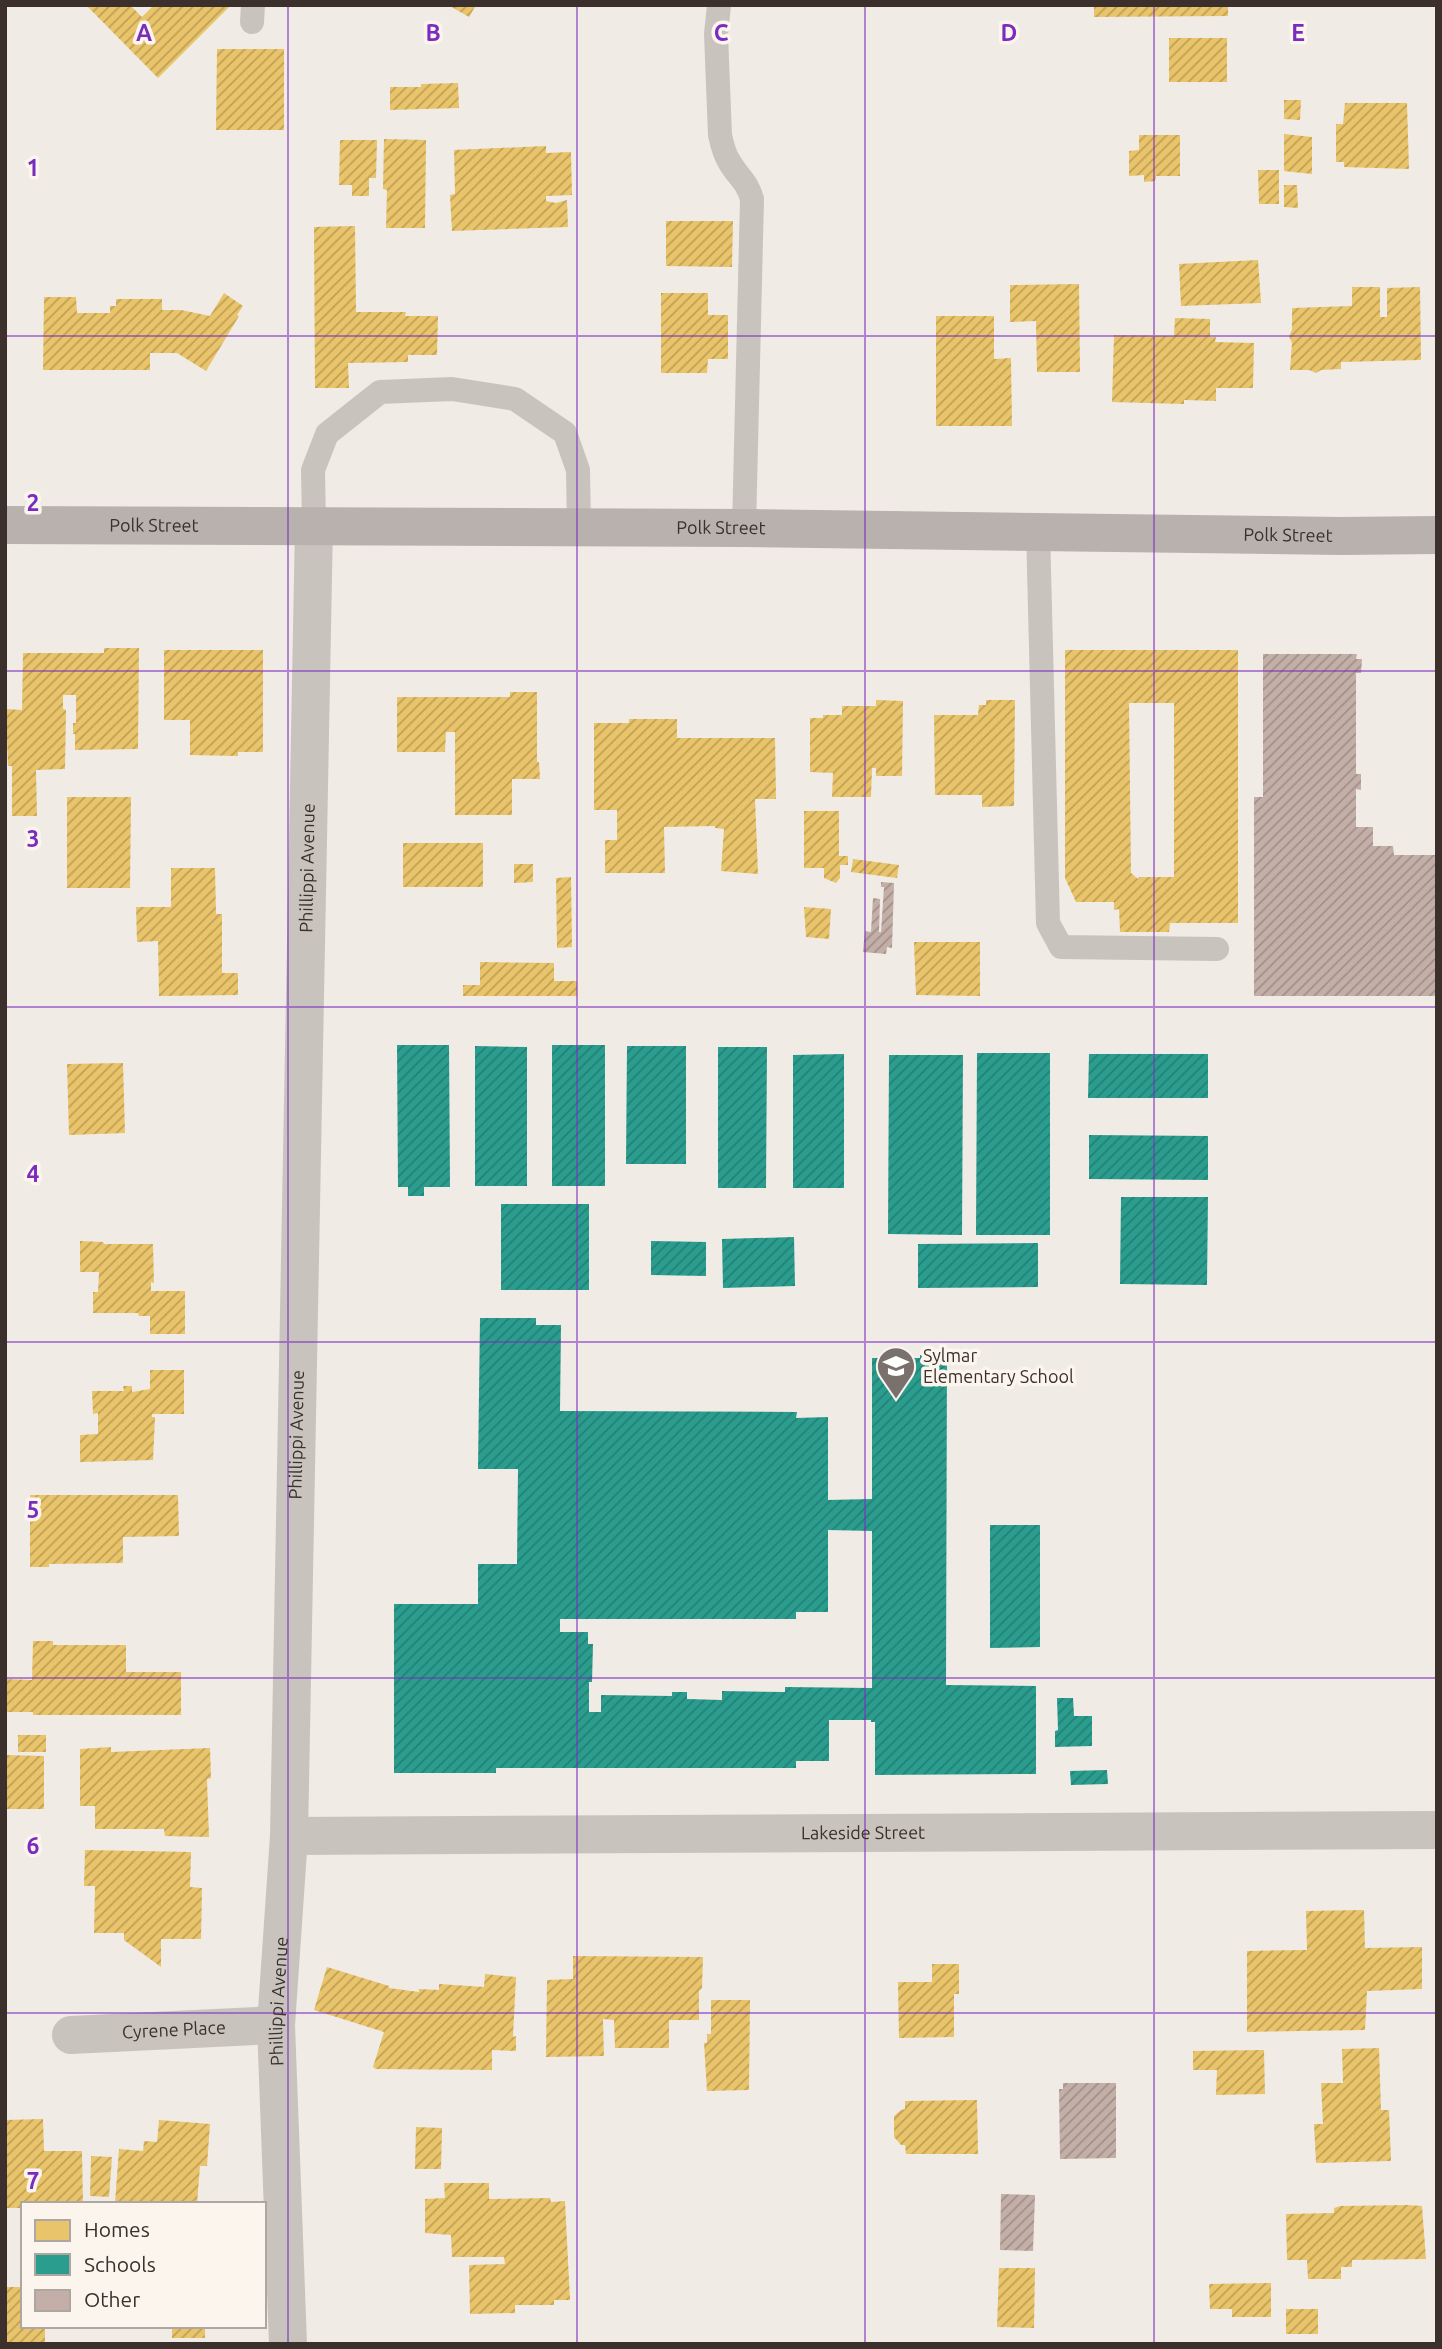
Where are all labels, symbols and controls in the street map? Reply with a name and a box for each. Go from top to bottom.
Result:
text: A [136,20,152,45]
text: B [425,20,441,45]
text: C [714,20,729,45]
text: D [1001,20,1017,45]
text: E [1291,20,1305,45]
text: 1 [27,155,39,180]
text: 2 [27,490,39,515]
street label: Polk Street [109,514,199,535]
street label: Polk Street [676,517,766,537]
street label: Polk Street [1243,524,1333,545]
street label: Phillippi Avenue [295,803,318,933]
text: 3 [27,826,39,851]
text: 4 [27,1161,40,1186]
school or university icon: Sylmar Elementary School [875,1345,917,1400]
place label: Sylmar Elementary School [923,1345,1074,1386]
street label: Phillippi Avenue [284,1370,307,1500]
text: 5 [27,1497,39,1522]
street label: Lakeside Street [801,1822,925,1842]
text: 6 [27,1833,40,1858]
street label: Phillippi Avenue [265,1936,291,2066]
street label: Cyrene Place [121,2016,226,2042]
text: 7 [27,2168,39,2193]
legend [21,2202,266,2328]
text: Homes [84,2217,150,2241]
text: Schools [84,2252,156,2276]
text: Other [84,2287,140,2311]

